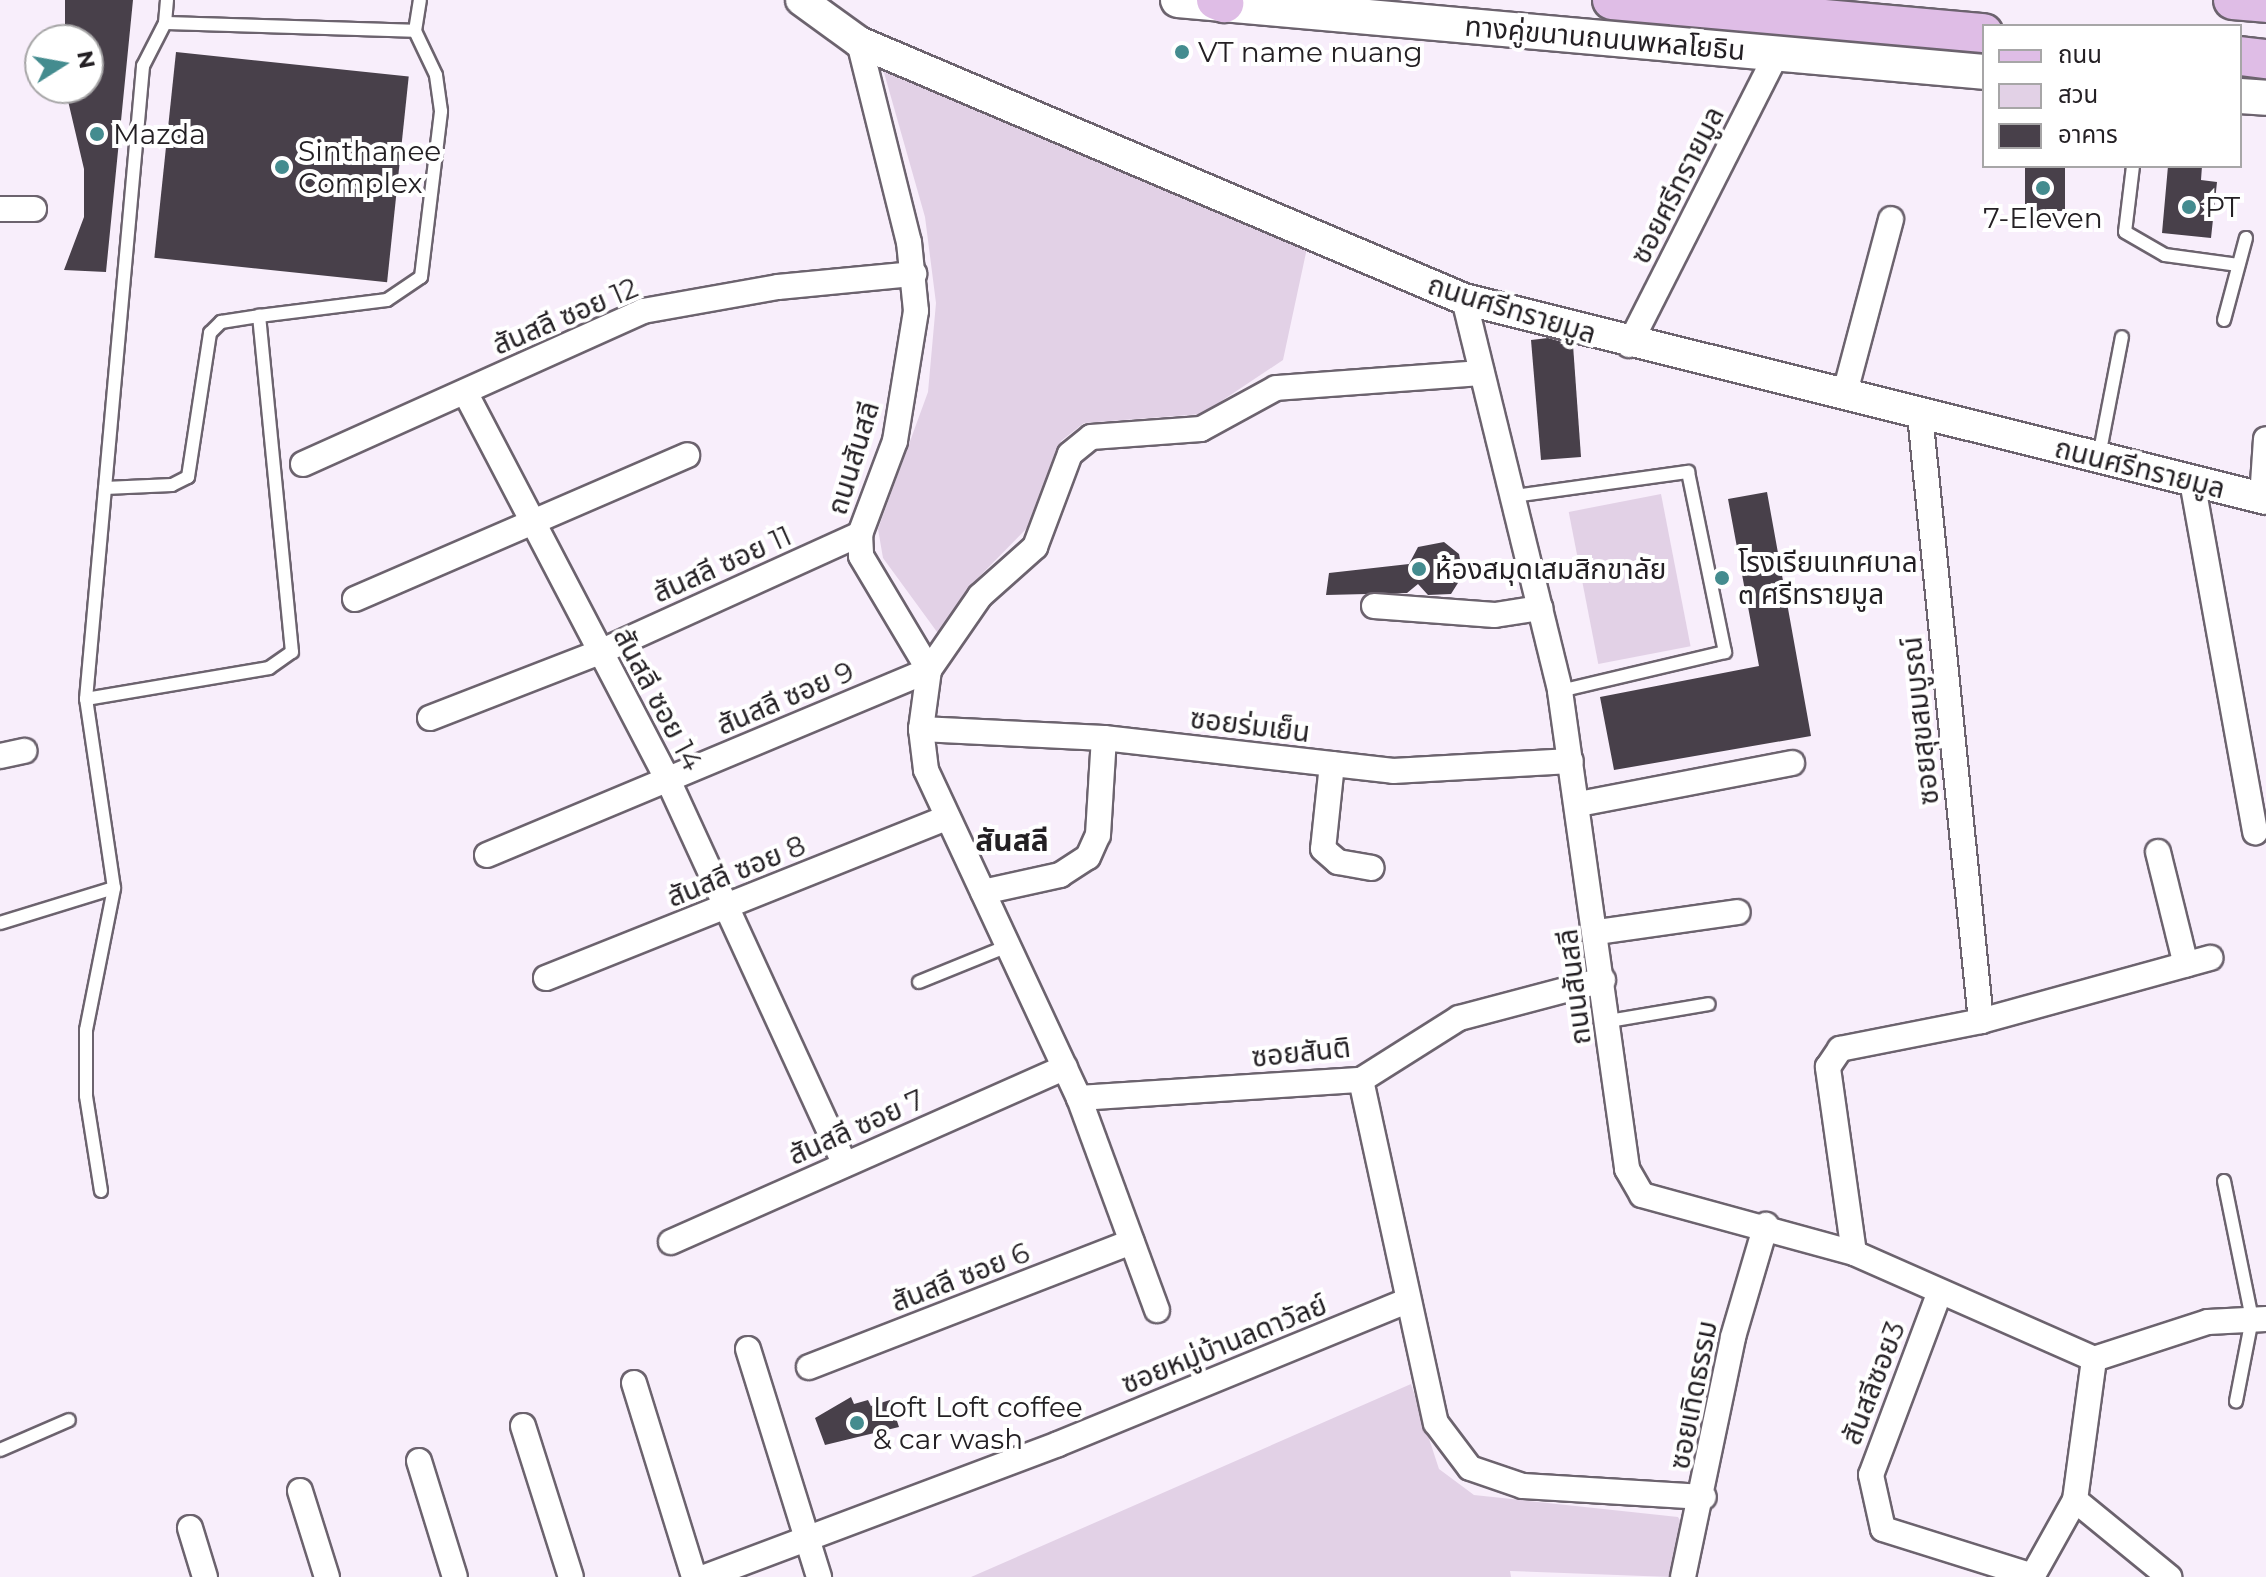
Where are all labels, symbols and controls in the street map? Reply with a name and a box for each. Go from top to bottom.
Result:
street label: ทางคู่ขนานถนนพหลโยธิน [1463,9,1747,67]
north arrow [24,24,104,104]
legend [1982,24,2242,168]
place label: VT name nuang [1198,35,1423,69]
text: ถนน [2058,40,2102,69]
marker: VT name nuang [1173,43,1191,61]
text: N [71,48,101,71]
text: สวน [2058,80,2098,109]
street label: ซอยศรีทรายมูล [1623,101,1731,269]
place label: Mazda [113,117,206,151]
text: อาคาร [2058,120,2118,149]
marker: Mazda [88,125,106,143]
place label: Sinthanee Complex [298,134,441,200]
marker: Sinthanee Complex [273,158,291,176]
marker: 7-Eleven [2034,179,2052,197]
place label: PT [2205,190,2240,224]
marker: PT [2180,198,2198,216]
place label: 7-Eleven [1983,201,2103,235]
street label: ถนนศรีทรายมูล [1424,267,1600,351]
street label: สันสลี ซอย 12 [487,270,643,362]
street label: ถนนสันสลี [820,397,886,519]
street label: ถนนศรีทรายมูล [2051,431,2229,505]
street label: สันสลี ซอย 11 [647,518,797,610]
place label: โรงเรียนเทศบาล ๓ ศรีทรายมูล [1738,545,1918,611]
place label: ห้องสมุดเสมสิกขาลัย [1435,552,1666,586]
marker: ห้องสมุดเสมสิกขาลัย [1410,560,1428,578]
marker: โรงเรียนเทศบาล ๓ ศรีทรายมูล [1713,569,1731,587]
street label: สันสลี ซอย 14 [606,622,710,776]
street label: ซอยสุขสมบูรณ์ [1894,635,1946,807]
street label: สันสลี ซอย 9 [712,654,858,742]
street label: ซอยร่มเย็น [1188,701,1312,749]
district label: สันสลี [975,823,1049,859]
street label: สันสลี ซอย 8 [662,828,810,914]
street label: ถนนสันสลี [1550,927,1598,1047]
street label: ซอยสันติ [1250,1030,1352,1074]
street label: สันสลี ซอย 7 [783,1082,929,1172]
street label: สันสลี ซอย 6 [886,1235,1034,1319]
street label: ซอยหมู่บ้านลดาวัลย์ [1116,1288,1332,1400]
street label: สันสลีซอย3 [1834,1317,1912,1449]
street label: ซอยเทิดธรรม [1662,1318,1724,1472]
place label: Loft Loft coffee & car wash [873,1390,1083,1456]
marker: Loft Loft coffee & car wash [848,1414,866,1432]

